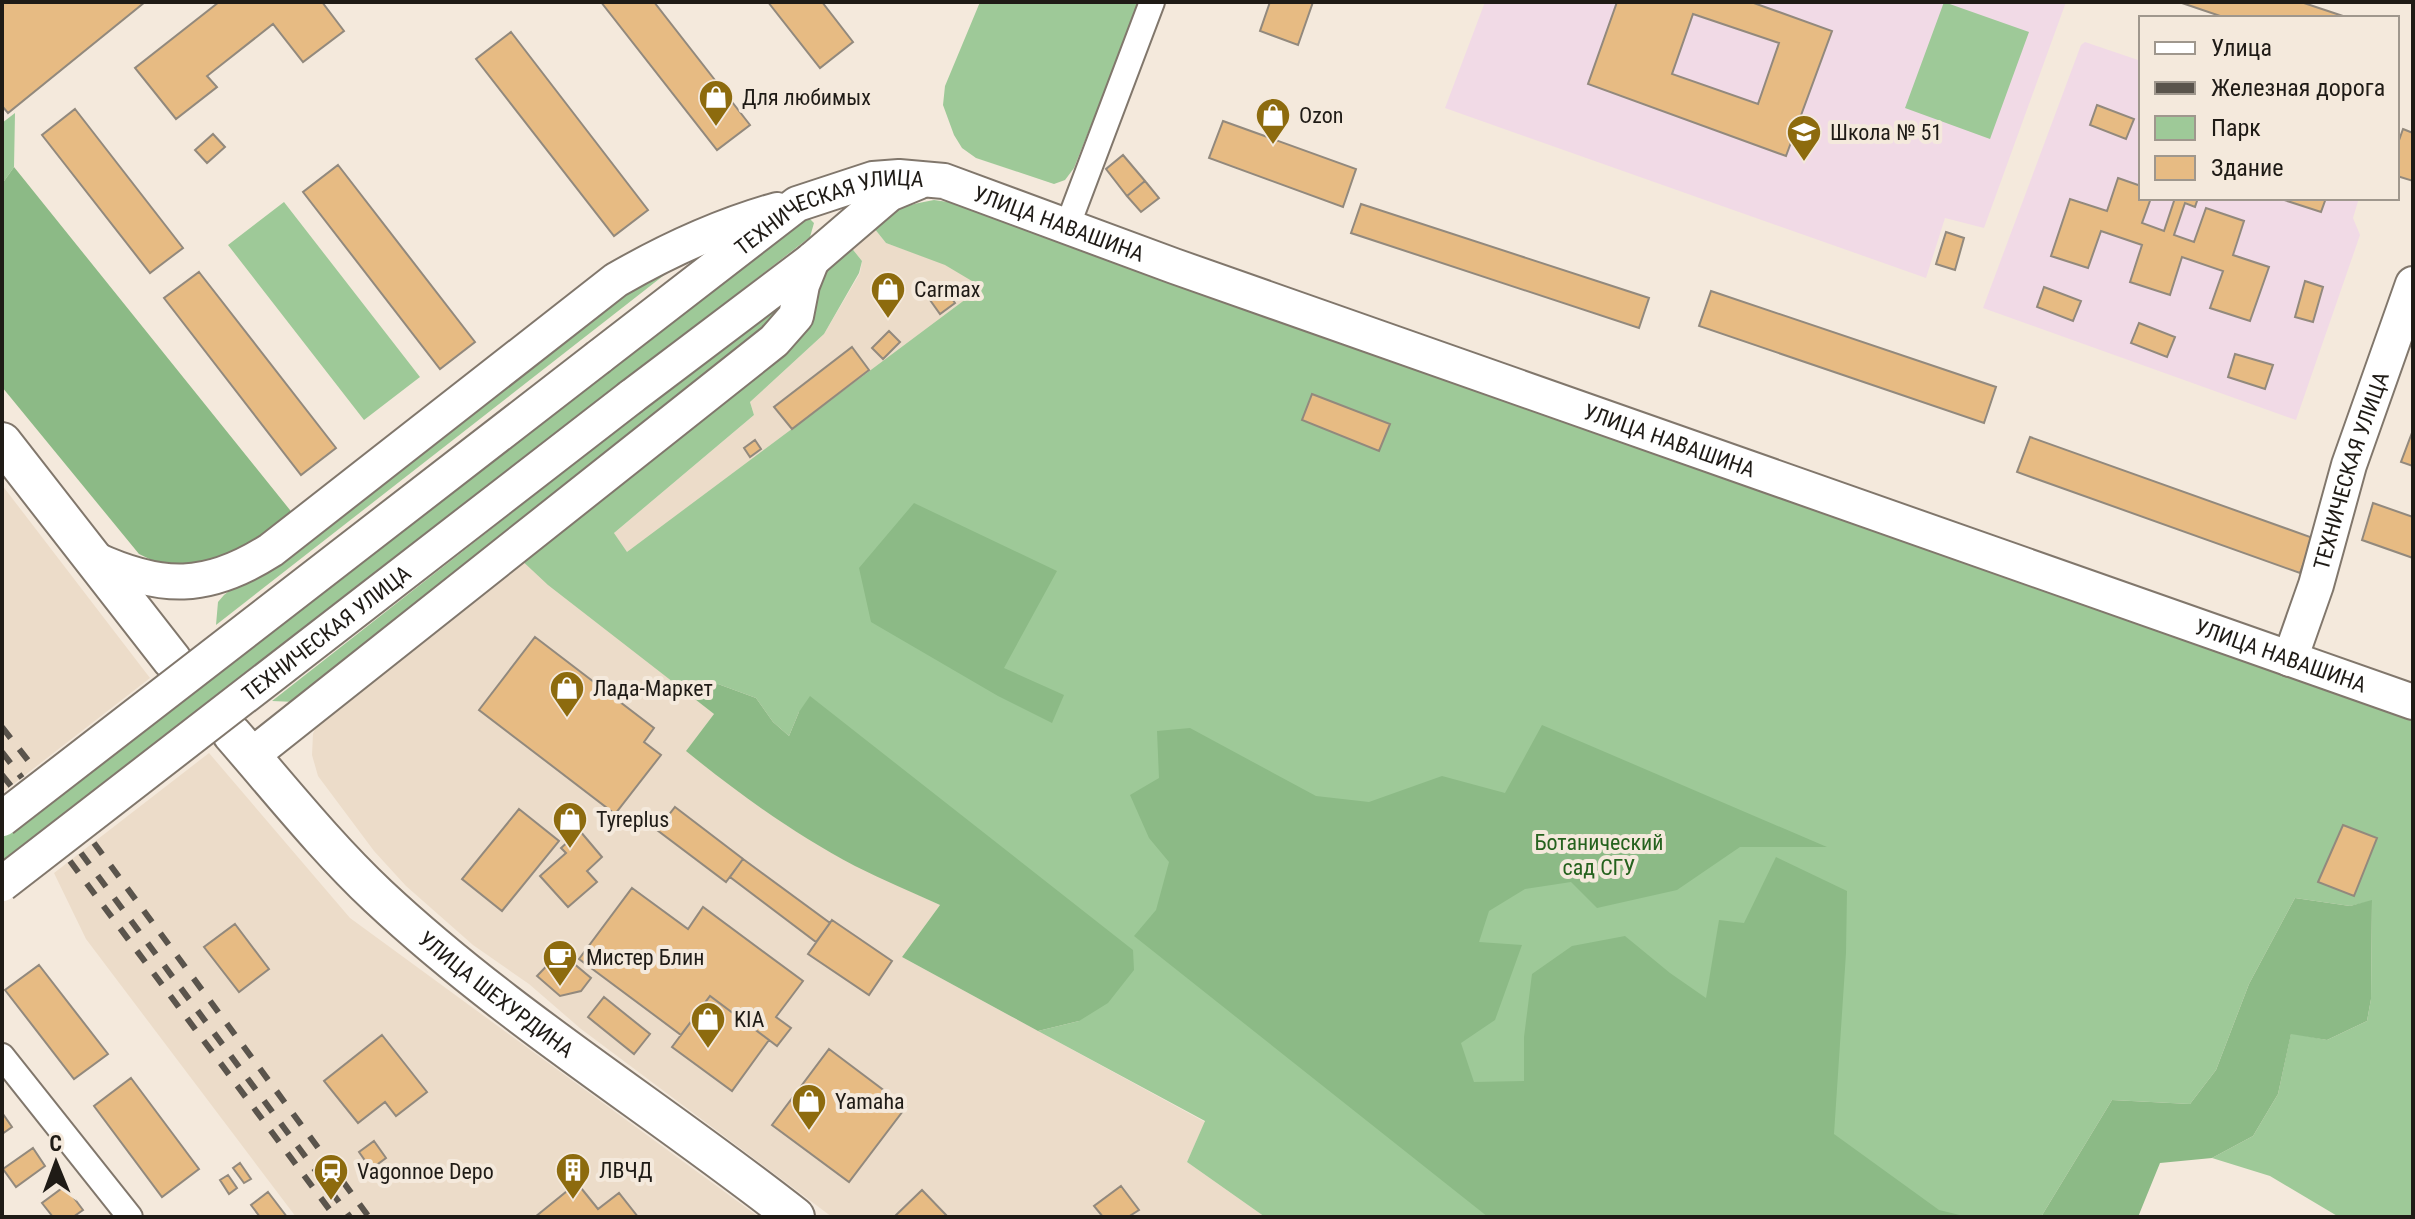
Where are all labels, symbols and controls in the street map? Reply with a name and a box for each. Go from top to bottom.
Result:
legend [2139,16,2399,200]
text: Улица [2211,34,2272,62]
text: Железная дорога [2211,74,2385,102]
shop icon: Для любимых [697,78,735,128]
place label: Для любимых [742,85,871,110]
shop icon: Ozon [1254,96,1292,146]
place label: Ozon [1299,103,1343,128]
school or university icon: Школа № 51 [1785,113,1823,163]
text: Парк [2211,114,2261,142]
place label: Школа № 51 [1830,120,1942,145]
text: Здание [2211,154,2283,182]
street label: ТЕХНИЧЕСКАЯ УЛИЦА [730,165,925,260]
street label: УЛИЦА НАВАШИНА [970,181,1148,267]
shop icon: Carmax [869,270,907,320]
place label: Carmax [914,277,981,302]
street label: ТЕХНИЧЕСКАЯ УЛИЦА [2309,368,2394,573]
street label: УЛИЦА НАВАШИНА [1580,399,1759,483]
street label: ТЕХНИЧЕСКАЯ УЛИЦА [237,560,416,706]
street label: УЛИЦА НАВАШИНА [2192,614,2370,698]
shop icon: Лада-Маркет [548,669,586,719]
place label: Лада-Маркет [593,676,713,701]
shop icon: Tyreplus [551,800,589,850]
place label: Tyreplus [596,807,669,832]
park label: Ботанический сад СГУ [1534,830,1664,880]
street label: УЛИЦА ШЕХУРДИНА [413,926,579,1063]
cafe icon: Мистер Блин [541,938,579,988]
place label: Мистер Блин [586,945,704,970]
shop icon: KIA [689,1000,727,1050]
place label: KIA [734,1007,765,1032]
shop icon: Yamaha [790,1082,828,1132]
place label: Yamaha [835,1089,905,1114]
north arrow [16,1123,96,1203]
text: С [49,1131,62,1156]
building icon: ЛВЧД [554,1151,592,1201]
station icon: Vagonnoe Depo [312,1152,350,1202]
place label: ЛВЧД [599,1158,653,1183]
place label: Vagonnoe Depo [357,1159,494,1184]

